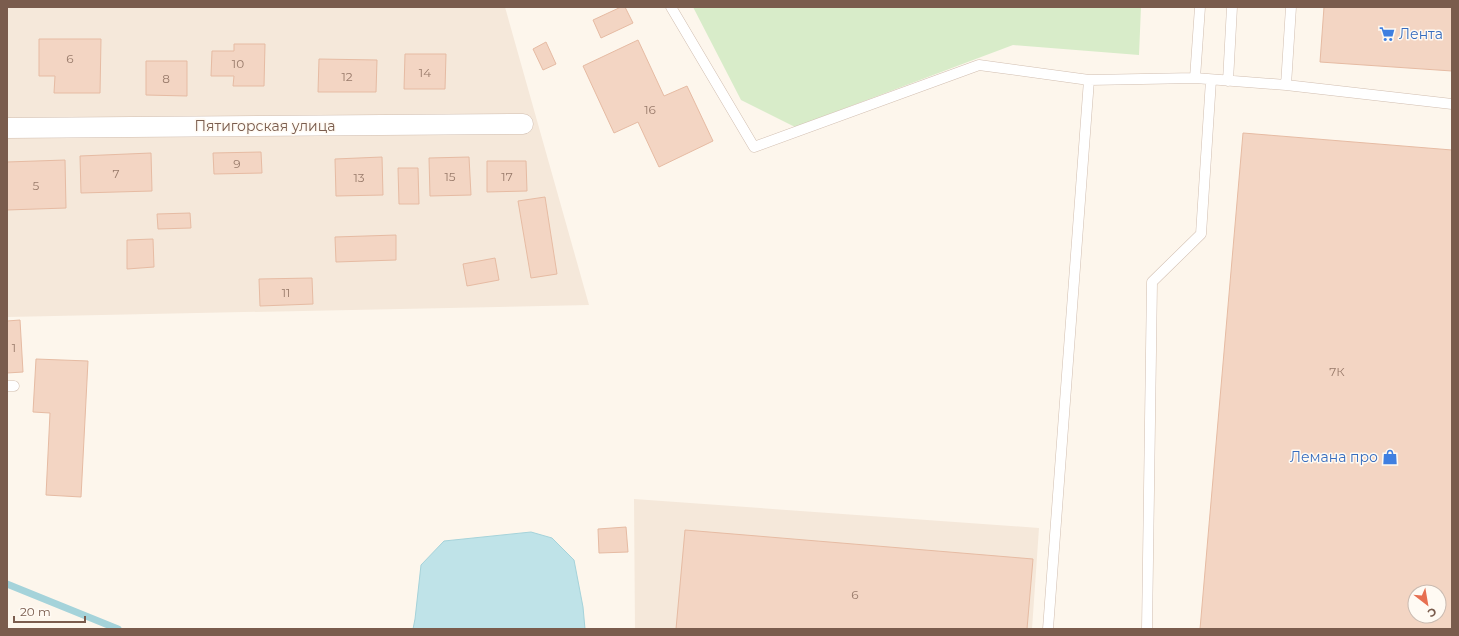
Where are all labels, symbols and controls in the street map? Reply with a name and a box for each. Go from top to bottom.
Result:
supermarket icon: Лента [1378,25,1396,43]
place label: Лента [1399,25,1443,43]
house number: 6 [66,51,74,66]
house number: 10 [232,56,244,71]
house number: 14 [419,65,431,80]
house number: 12 [341,69,353,84]
house number: 8 [162,71,170,86]
house number: 16 [644,102,656,117]
street label: Пятигорская улица [194,117,336,135]
house number: 9 [233,156,241,171]
house number: 7 [112,166,120,181]
house number: 15 [444,169,456,184]
house number: 17 [501,169,513,184]
house number: 13 [353,170,365,185]
house number: 5 [33,178,40,193]
house number: 11 [282,285,290,300]
house number: 1 [12,340,16,355]
house number: 7К [1329,364,1345,379]
place label: Лемана про [1290,448,1378,466]
shop icon: Лемана про [1381,448,1399,466]
north arrow [1407,584,1447,624]
house number: 6 [851,587,859,602]
scale bar [14,598,85,624]
text: 20 m [20,604,51,619]
text: С [1425,605,1439,621]

